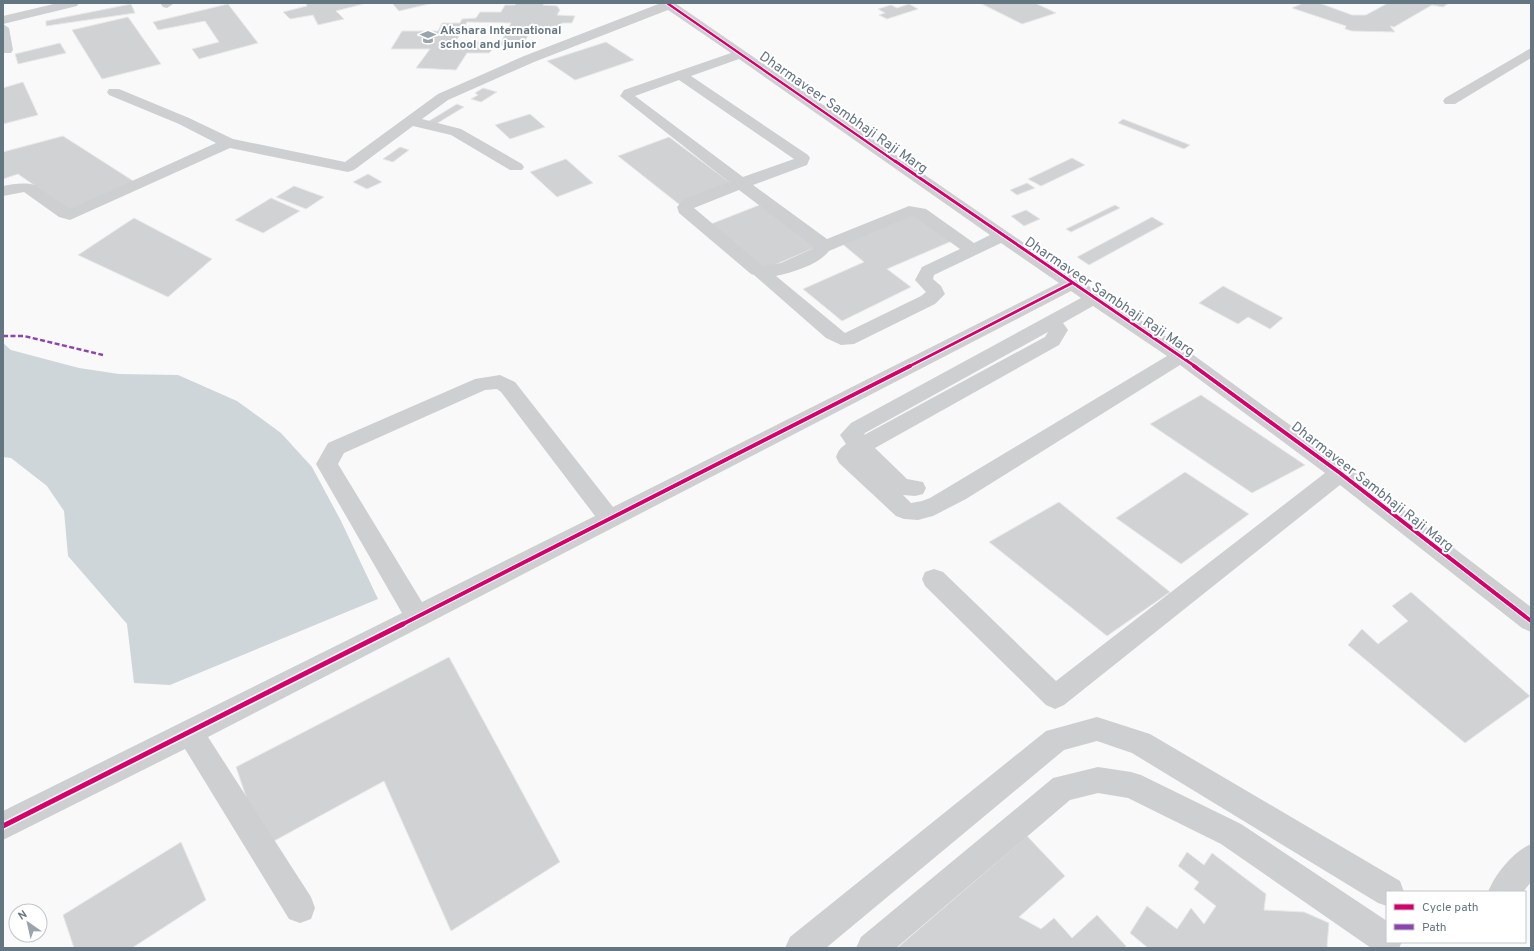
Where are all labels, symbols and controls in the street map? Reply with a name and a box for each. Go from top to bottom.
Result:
place label: Akshara International school and junior [440,23,562,53]
school or university icon: Akshara International school and junior [419,28,437,46]
street label: Dharmaveer Sambhaji Raji Marg [756,48,931,178]
street label: Dharmaveer Sambhaji Raji Marg [1021,234,1197,361]
street label: Dharmaveer Sambhaji Raji Marg [1287,418,1457,556]
legend [1386,891,1526,943]
text: Cycle path [1422,900,1479,916]
north arrow [8,903,48,943]
text: N [16,908,30,924]
text: Path [1422,920,1447,936]

